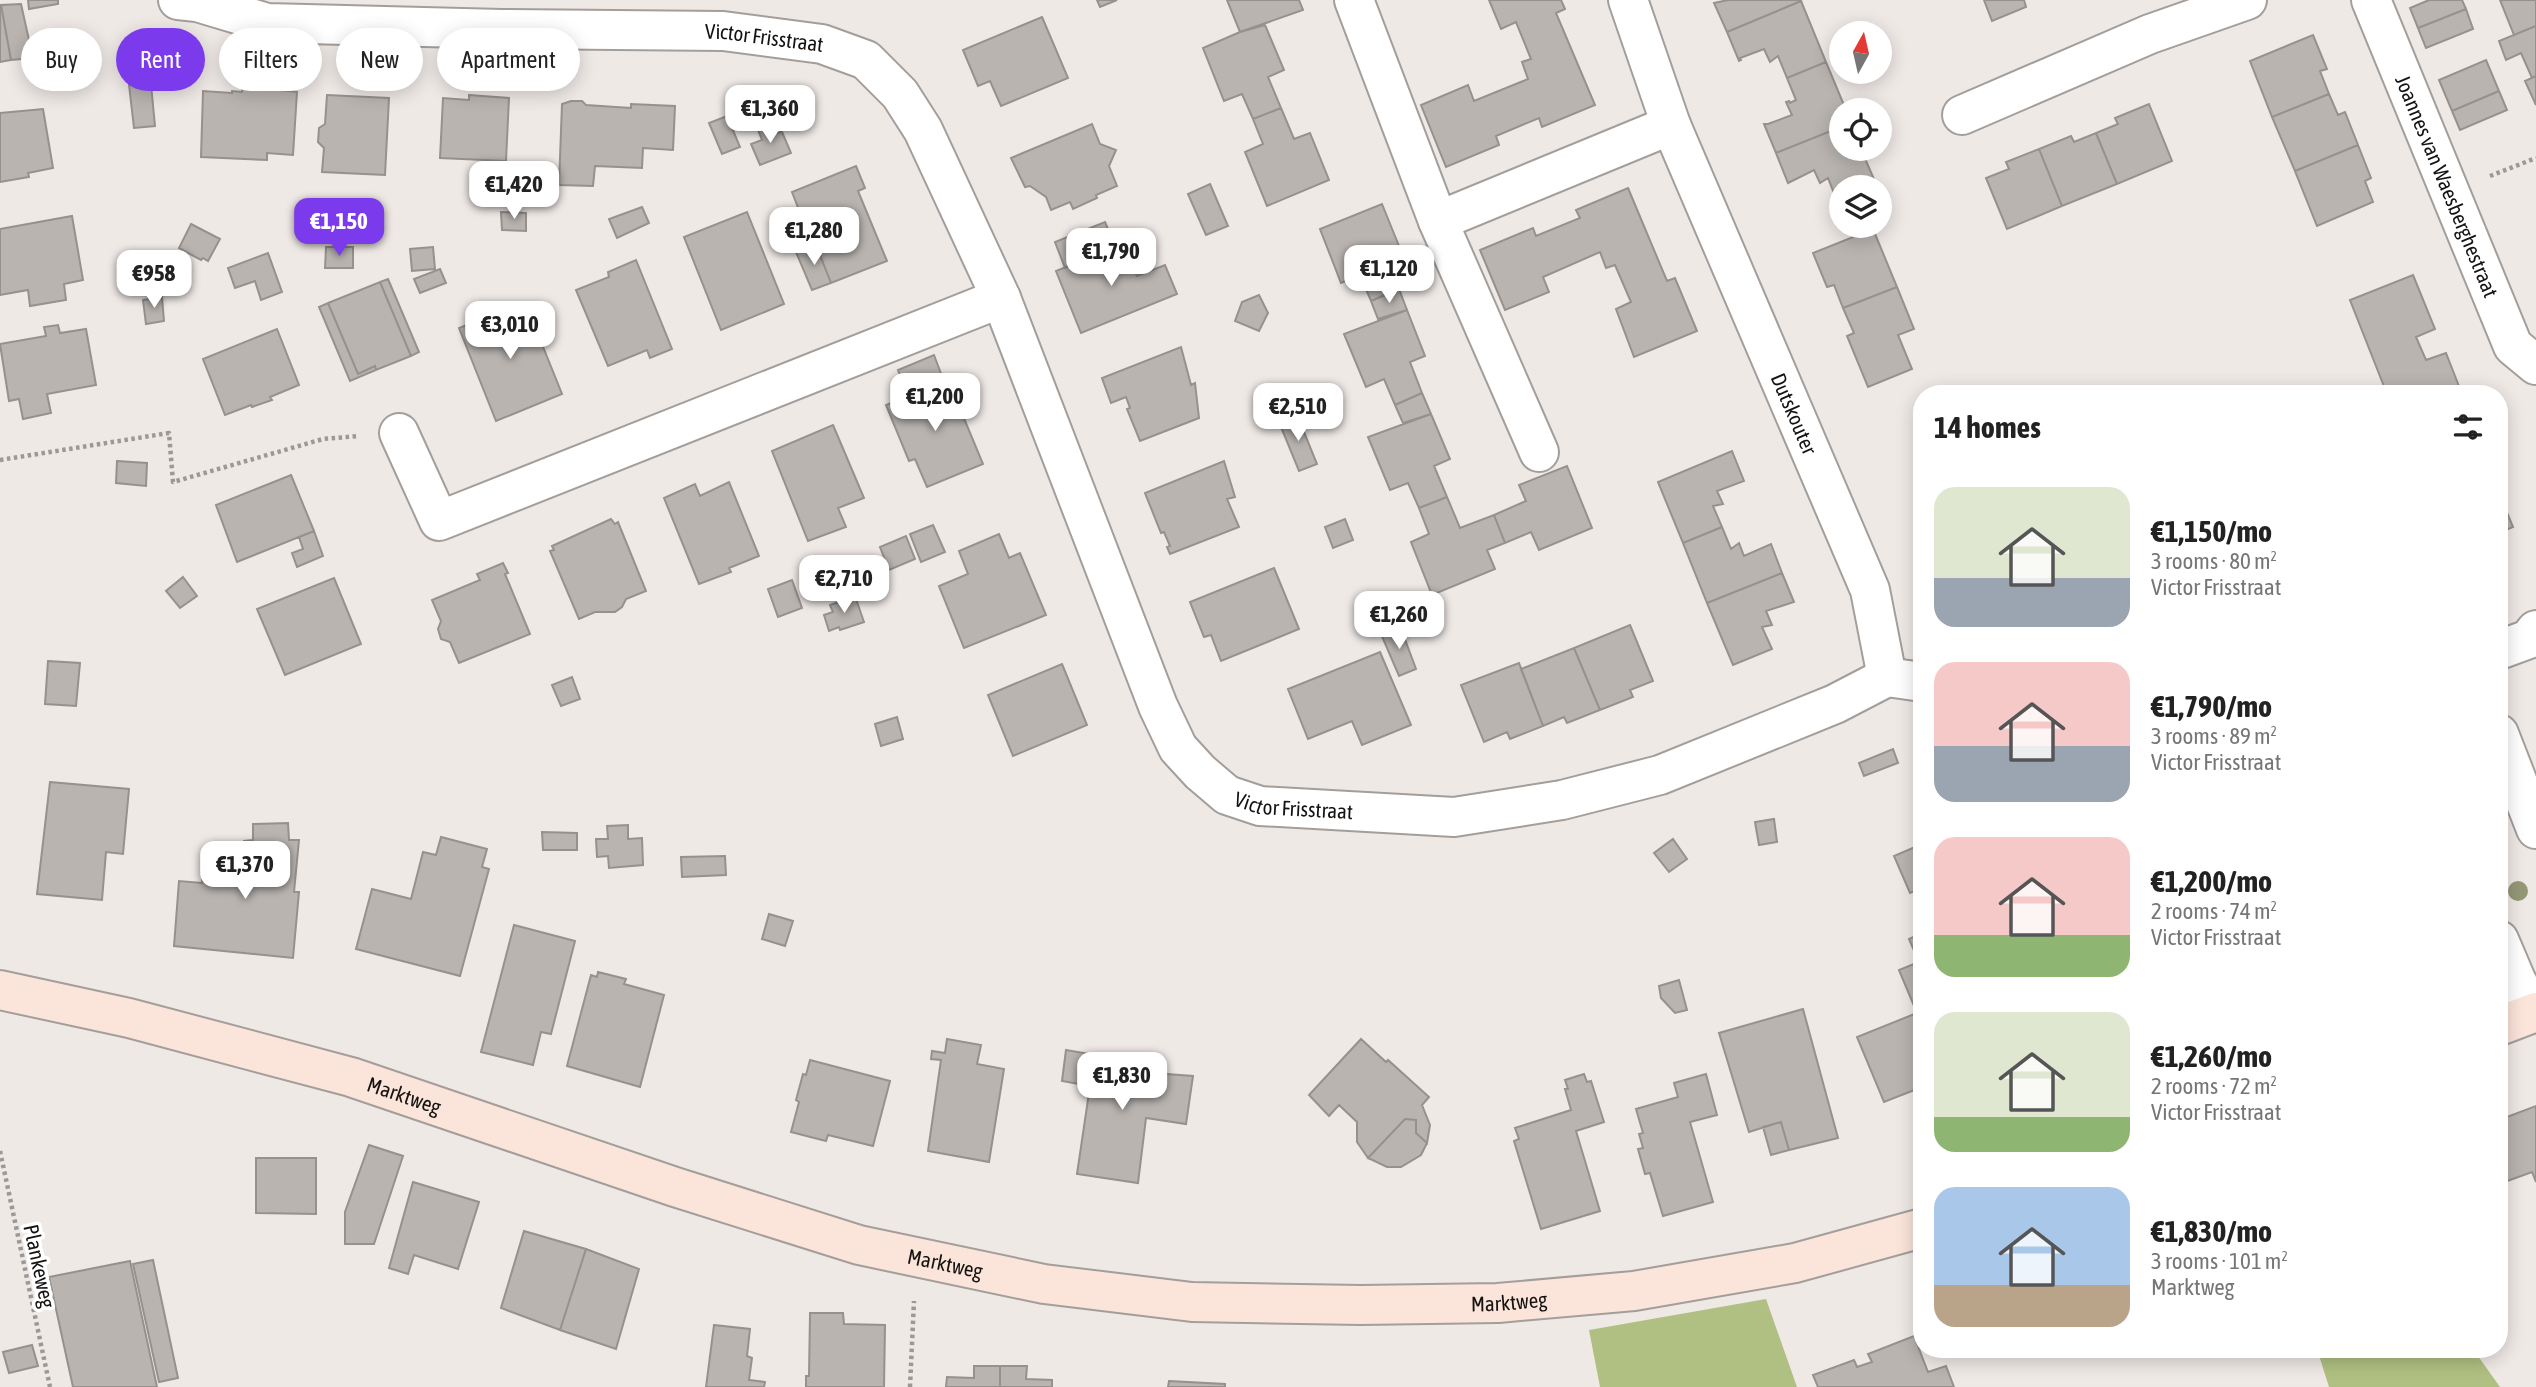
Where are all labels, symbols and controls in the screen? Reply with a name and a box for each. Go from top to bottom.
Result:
street label: Victor Frisstraat [705,19,825,56]
north arrow [1829,21,1892,84]
map controls [1829,21,1892,238]
chip: Buy [21,28,102,91]
chip: Rent [116,28,205,91]
chip: Filters [219,28,322,91]
chip: New [336,28,423,91]
chip: Apartment [437,28,580,91]
street label: Joannes van Waesberghestraat [2391,71,2504,301]
pin: €1,360 [713,86,827,145]
text: €1,360 [741,95,799,121]
button: locate [1829,98,1892,161]
pin: €1,420 [457,162,571,221]
text: €1,420 [485,171,543,197]
button: layers [1829,175,1892,238]
pin: €1,150 [282,198,396,258]
text: €1,150 [310,208,368,234]
pin: €1,280 [757,208,871,267]
text: €1,280 [785,217,843,243]
pin: €1,790 [1054,229,1168,288]
text: €1,790 [1082,238,1140,264]
pin: €1,120 [1332,246,1446,305]
pin: €958 [113,250,195,310]
text: €1,120 [1360,255,1418,281]
text: €958 [133,260,175,286]
pin: €3,010 [453,302,567,361]
text: €3,010 [481,311,539,337]
street label: Dutskouter [1767,369,1823,458]
pin: €1,200 [878,374,992,433]
text: €1,200 [906,383,964,409]
pin: €2,510 [1241,384,1355,443]
text: €2,510 [1269,393,1327,419]
icon: filters [2449,408,2487,446]
text: 14 homes [1934,410,2041,444]
text: €1,150/mo [2151,514,2272,548]
icon: home [1990,515,2074,599]
text: 3 rooms · 80 m² [2151,548,2277,574]
pin: €2,710 [787,556,901,615]
text: €2,710 [815,565,873,591]
text: Victor Frisstraat [2151,574,2281,600]
pin: €1,260 [1342,592,1456,651]
text: €1,260 [1370,601,1428,627]
text: €1,790/mo [2151,689,2272,723]
icon: home [1990,690,2074,774]
text: 3 rooms · 89 m² [2151,723,2277,749]
text: Victor Frisstraat [2151,749,2281,775]
street label: Victor Frisstraat [1232,786,1354,823]
pin: €1,370 [188,842,302,901]
text: €1,370 [216,851,274,877]
text: €1,200/mo [2151,864,2272,898]
icon: home [1990,865,2074,949]
text: 2 rooms · 74 m² [2151,898,2277,924]
text: Victor Frisstraat [2151,924,2281,950]
text: €1,260/mo [2151,1039,2272,1073]
icon: home [1990,1040,2074,1124]
pin: €1,830 [1065,1052,1179,1112]
text: €1,830 [1093,1062,1151,1088]
street label: Marktweg [364,1071,444,1119]
text: 2 rooms · 72 m² [2151,1073,2277,1099]
text: Victor Frisstraat [2151,1099,2281,1125]
text: €1,830/mo [2151,1214,2272,1248]
icon: home [1990,1215,2074,1299]
street label: Plankeweg [19,1222,61,1310]
street label: Marktweg [906,1244,985,1283]
text: 3 rooms · 101 m² [2151,1248,2288,1274]
text: Marktweg [2151,1274,2234,1300]
street label: Marktweg [1471,1287,1548,1315]

